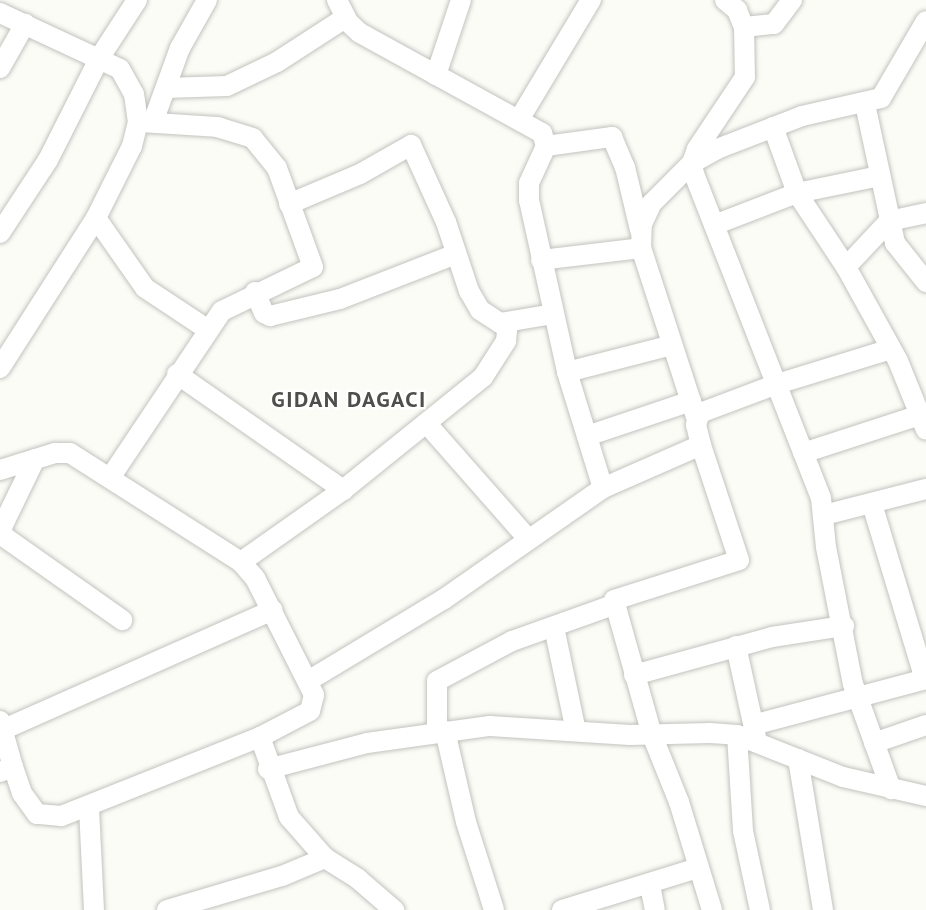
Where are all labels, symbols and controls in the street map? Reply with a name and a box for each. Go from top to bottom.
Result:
district label: GIDAN DAGACI [271,387,427,413]

